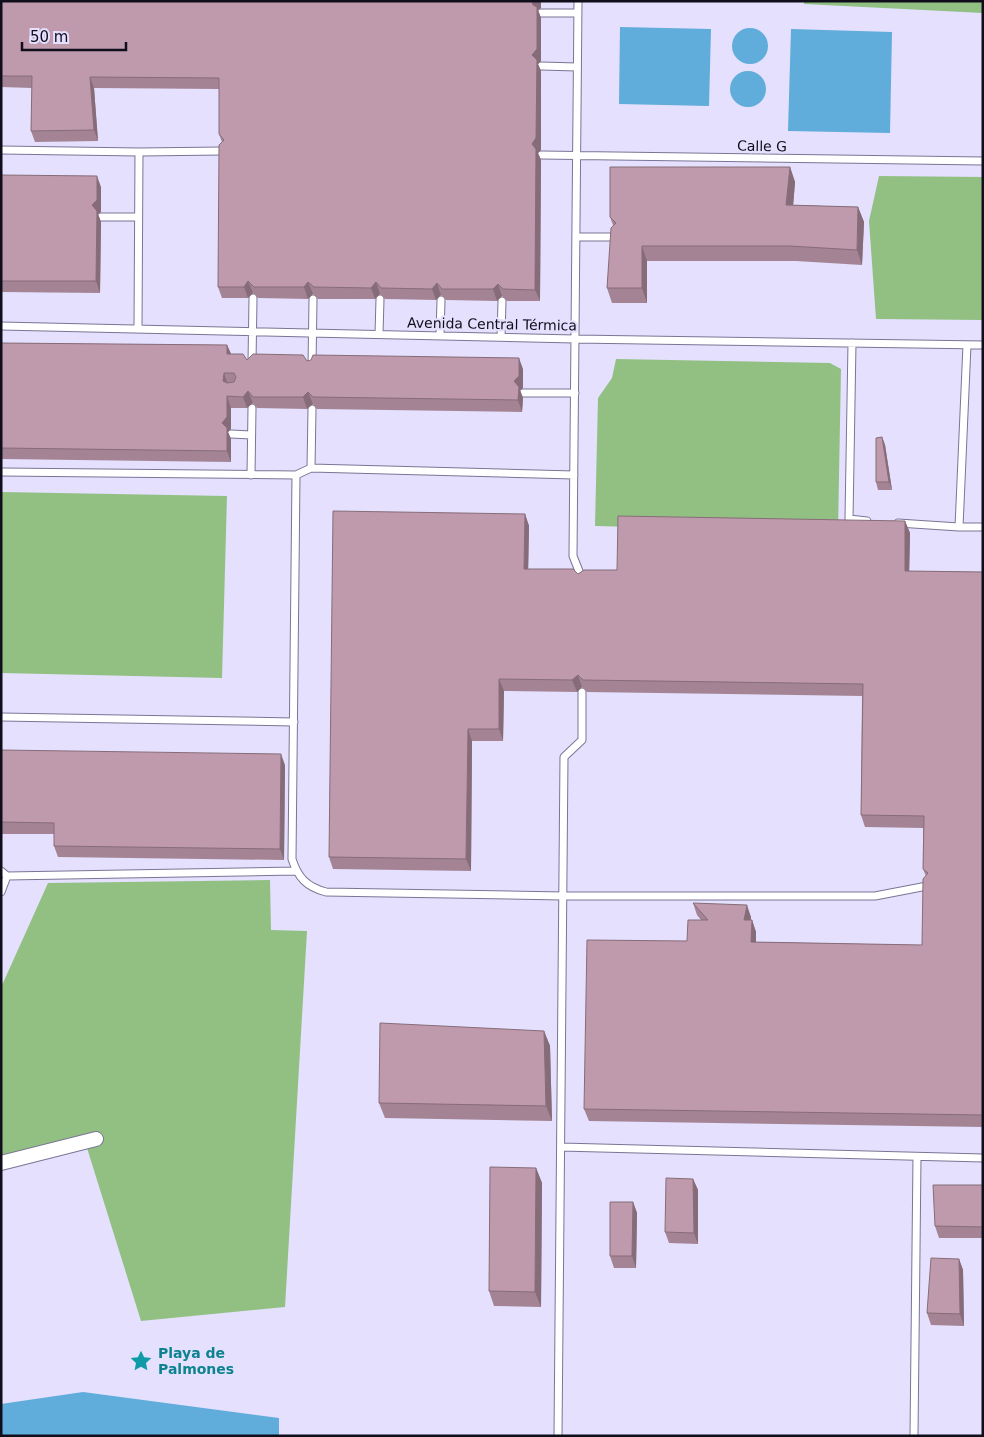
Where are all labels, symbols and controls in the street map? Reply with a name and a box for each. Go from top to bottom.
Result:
scale bar [22,20,126,52]
text: 50 m [30,28,68,46]
street label: Calle G [737,138,787,154]
street label: Avenida Central Térmica [407,315,577,333]
place label: Playa de Palmones [158,1345,234,1377]
place icon: Playa de Palmones [128,1348,154,1374]

